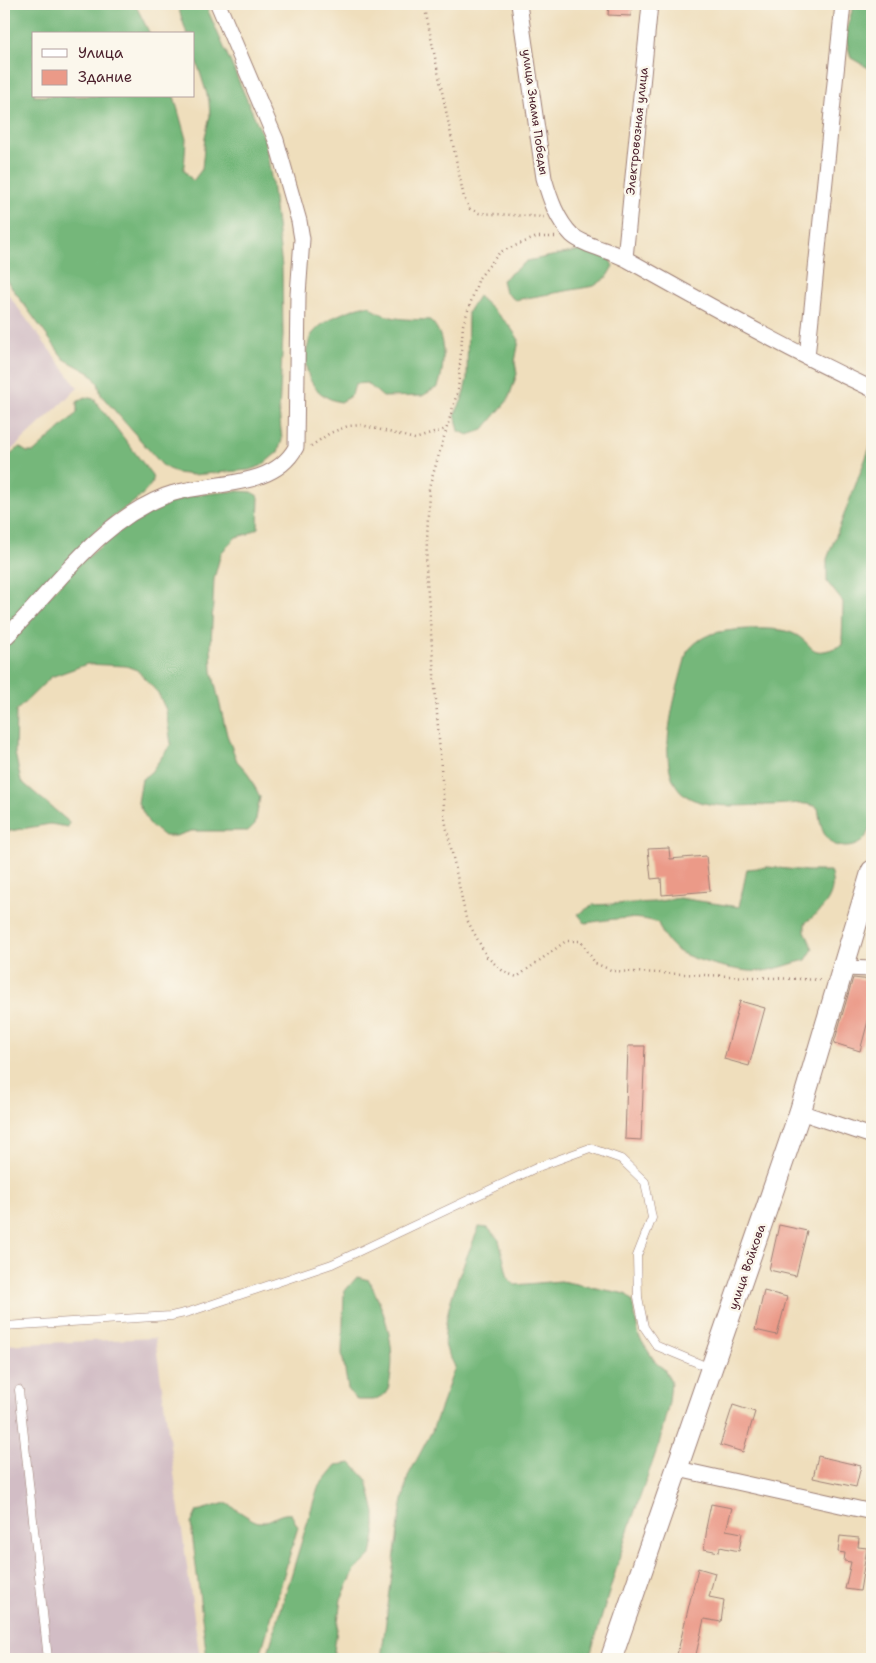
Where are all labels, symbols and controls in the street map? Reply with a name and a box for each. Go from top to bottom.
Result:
legend [32,32,195,98]
text: Улица [78,43,124,63]
street label: улица Знамя Победы [518,48,552,176]
street label: Электровозная улица [622,66,652,196]
text: Здание [78,67,132,87]
street label: улица Войкова [725,1222,769,1312]

